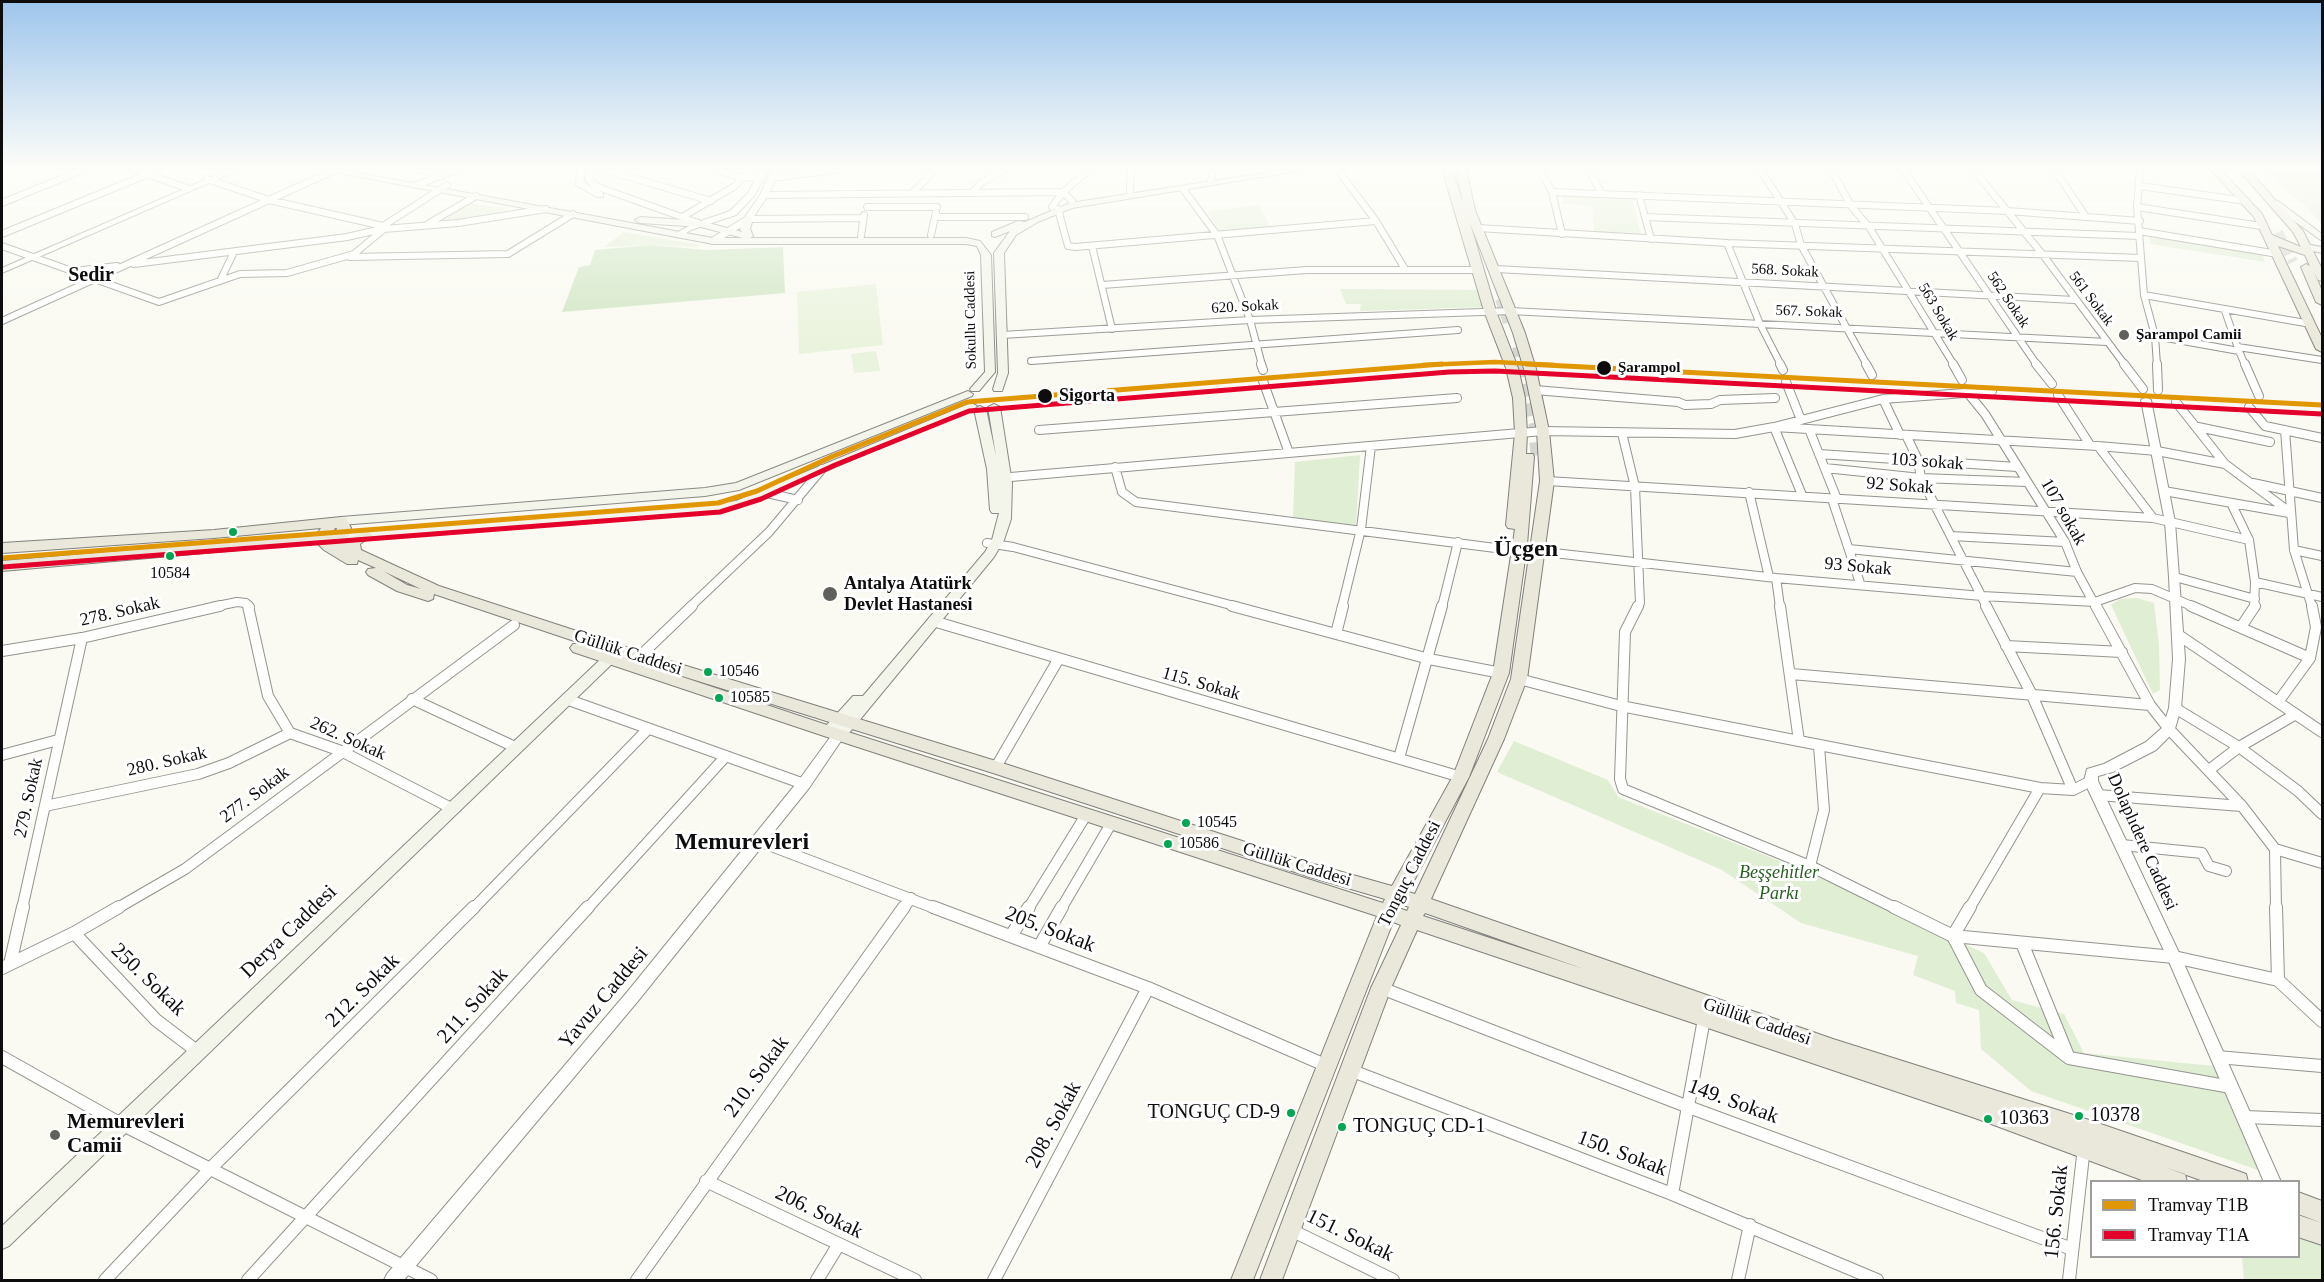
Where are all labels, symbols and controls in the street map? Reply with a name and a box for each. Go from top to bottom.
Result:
street label: 568. Sokak [1751,260,1819,282]
district label: Sedir [68,264,114,288]
street label: 561 Sokak [2065,268,2117,330]
street label: 562 Sokak [1983,269,2033,331]
street label: Sokullu Caddesi [961,270,981,370]
street label: 563 Sokak [1914,280,1962,344]
street label: 620. Sokak [1211,296,1279,318]
street label: 567. Sokak [1775,302,1843,322]
place label: Şarampol Camii [2136,326,2241,344]
marker: Şarampol Camii [2117,328,2131,342]
marker: Şarampol [1595,359,1613,377]
place label: Şarampol [1618,359,1681,377]
place label: Sigorta [1059,385,1115,407]
marker: Sigorta [1036,387,1054,405]
street label: 103 sokak [1890,449,1964,475]
street label: 92 Sokak [1866,473,1934,499]
street label: 107 sokak [2035,475,2091,549]
unlabelled marker [227,526,239,538]
district label: Üçgen [1494,536,1558,564]
marker: 10584 [164,550,176,562]
street label: 93 Sokak [1823,553,1893,581]
place label: 10584 [150,564,190,584]
place label: Antalya Atatürk Devlet Hastanesi [844,573,972,616]
marker: Antalya Atatürk Devlet Hastanesi [821,585,839,603]
street label: 278. Sokak [78,592,162,632]
street label: Güllük Caddesi [571,625,685,681]
place label: 10546 [719,662,759,682]
street label: 115. Sokak [1159,663,1243,705]
marker: 10546 [702,666,714,678]
place label: 10585 [730,688,770,708]
marker: 10585 [713,692,725,704]
street label: 262. Sokak [307,713,389,765]
street label: 280. Sokak [125,742,209,782]
street label: 279. Sokak [10,756,48,840]
street label: 277. Sokak [216,762,294,828]
street label: Dolaplıdere Caddesi [2102,770,2182,914]
place label: 10545 [1197,813,1237,833]
marker: 10545 [1180,817,1192,829]
street label: Tonguç Caddesi [1374,817,1446,931]
district label: Memurevleri [675,829,809,857]
place label: 10586 [1179,834,1219,854]
marker: 10586 [1162,838,1174,850]
street label: Güllük Caddesi [1240,838,1354,892]
park label: Beşşehitler Parkı [1739,862,1819,904]
street label: Derya Caddesi [236,880,342,984]
street label: 205. Sokak [1001,901,1099,959]
street label: 250. Sokak [105,938,191,1022]
street label: Yavuz Caddesi [554,942,654,1054]
street label: 212. Sokak [321,949,405,1033]
street label: 211. Sokak [432,963,514,1049]
street label: Güllük Caddesi [1700,993,1814,1051]
street label: 210. Sokak [719,1031,795,1123]
street label: 149. Sokak [1684,1074,1782,1130]
street label: 208. Sokak [1021,1077,1087,1173]
place label: TONGUÇ CD-9 [1148,1101,1280,1125]
place label: 10378 [2090,1104,2140,1128]
marker: TONGUÇ CD-9 [1285,1107,1297,1119]
place label: 10363 [1999,1107,2049,1131]
place label: Memurevleri Camii [67,1110,184,1160]
marker: 10378 [2073,1110,2085,1122]
marker: 10363 [1982,1113,1994,1125]
place label: TONGUÇ CD-1 [1353,1115,1485,1139]
marker: TONGUÇ CD-1 [1336,1121,1348,1133]
street label: 150. Sokak [1573,1125,1671,1183]
marker: Memurevleri Camii [48,1128,62,1142]
street label: 156. Sokak [2040,1164,2074,1260]
legend [2090,1180,2300,1258]
street label: 206. Sokak [771,1181,867,1245]
text: Tramvay T1B [2148,1195,2249,1215]
street label: 151. Sokak [1302,1204,1398,1268]
text: Tramvay T1A [2148,1225,2250,1245]

